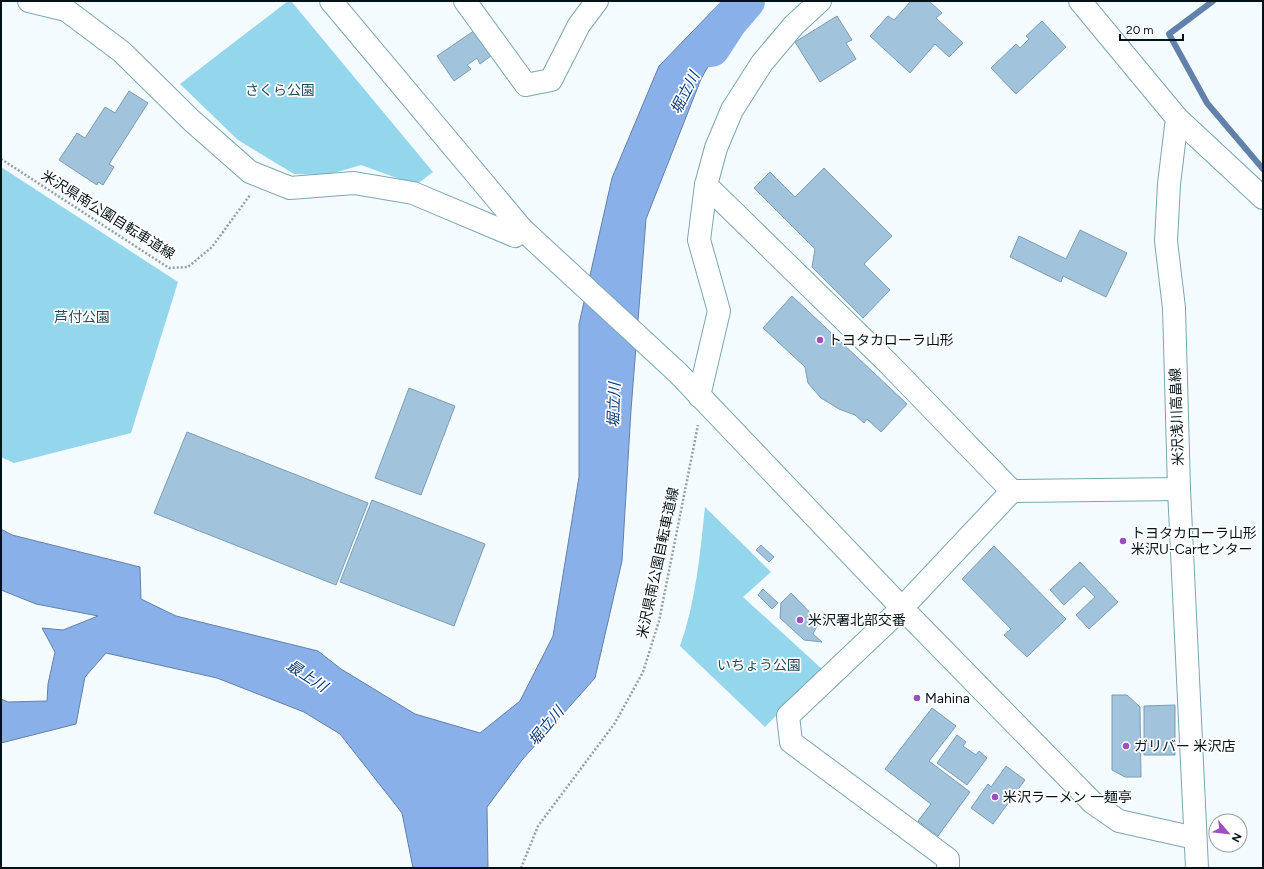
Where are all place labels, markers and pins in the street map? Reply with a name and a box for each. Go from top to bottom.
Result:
place label: トヨタカローラ山形 [828,332,954,349]
marker: トヨタカローラ山形 [815,335,825,345]
place label: トヨタカローラ山形 米沢U-Carセンター [1131,525,1257,558]
marker: トヨタカローラ山形 米沢U-Carセンター [1118,536,1128,546]
place label: 米沢署北部交番 [808,612,906,629]
marker: 米沢署北部交番 [795,615,805,625]
place label: Mahina [925,690,970,707]
marker: Mahina [912,693,922,703]
place label: ガリバー 米沢店 [1134,738,1235,755]
marker: ガリバー 米沢店 [1121,741,1131,751]
place label: 米沢ラーメン 一麺亭 [1003,789,1132,806]
marker: 米沢ラーメン 一麺亭 [990,792,1000,802]

